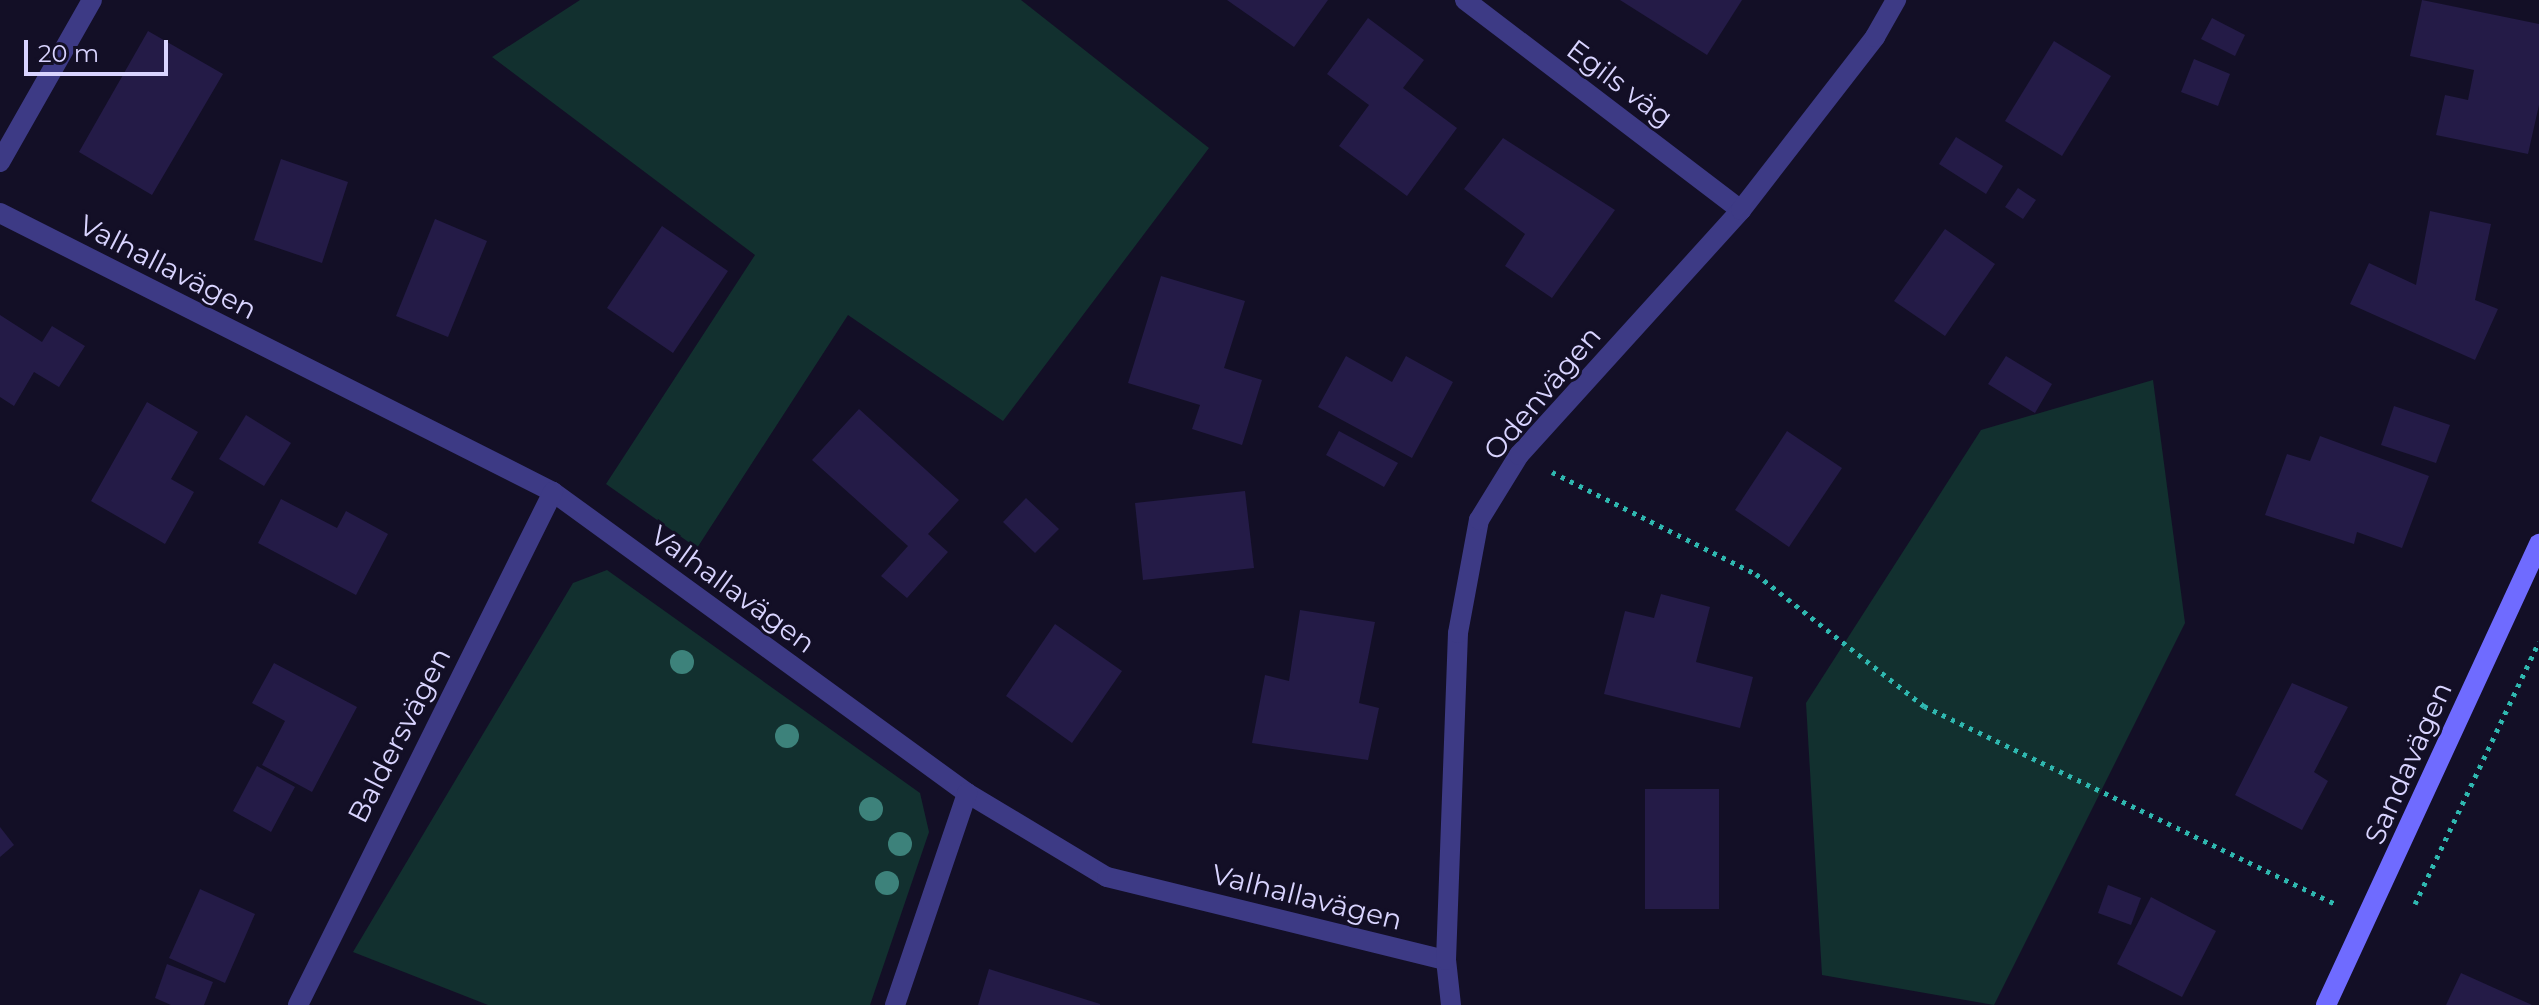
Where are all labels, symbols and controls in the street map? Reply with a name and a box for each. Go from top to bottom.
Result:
scale bar [28,24,172,74]
street label: Egils väg [1560,32,1680,134]
text: 20 m [38,39,99,68]
street label: Valhallavägen [74,208,262,326]
street label: Odenvägen [1476,319,1608,467]
street label: Valhallavägen [644,518,822,660]
street label: Baldersvägen [340,642,458,828]
street label: Sandavägen [2357,677,2459,849]
street label: Valhallavägen [1208,857,1406,937]

